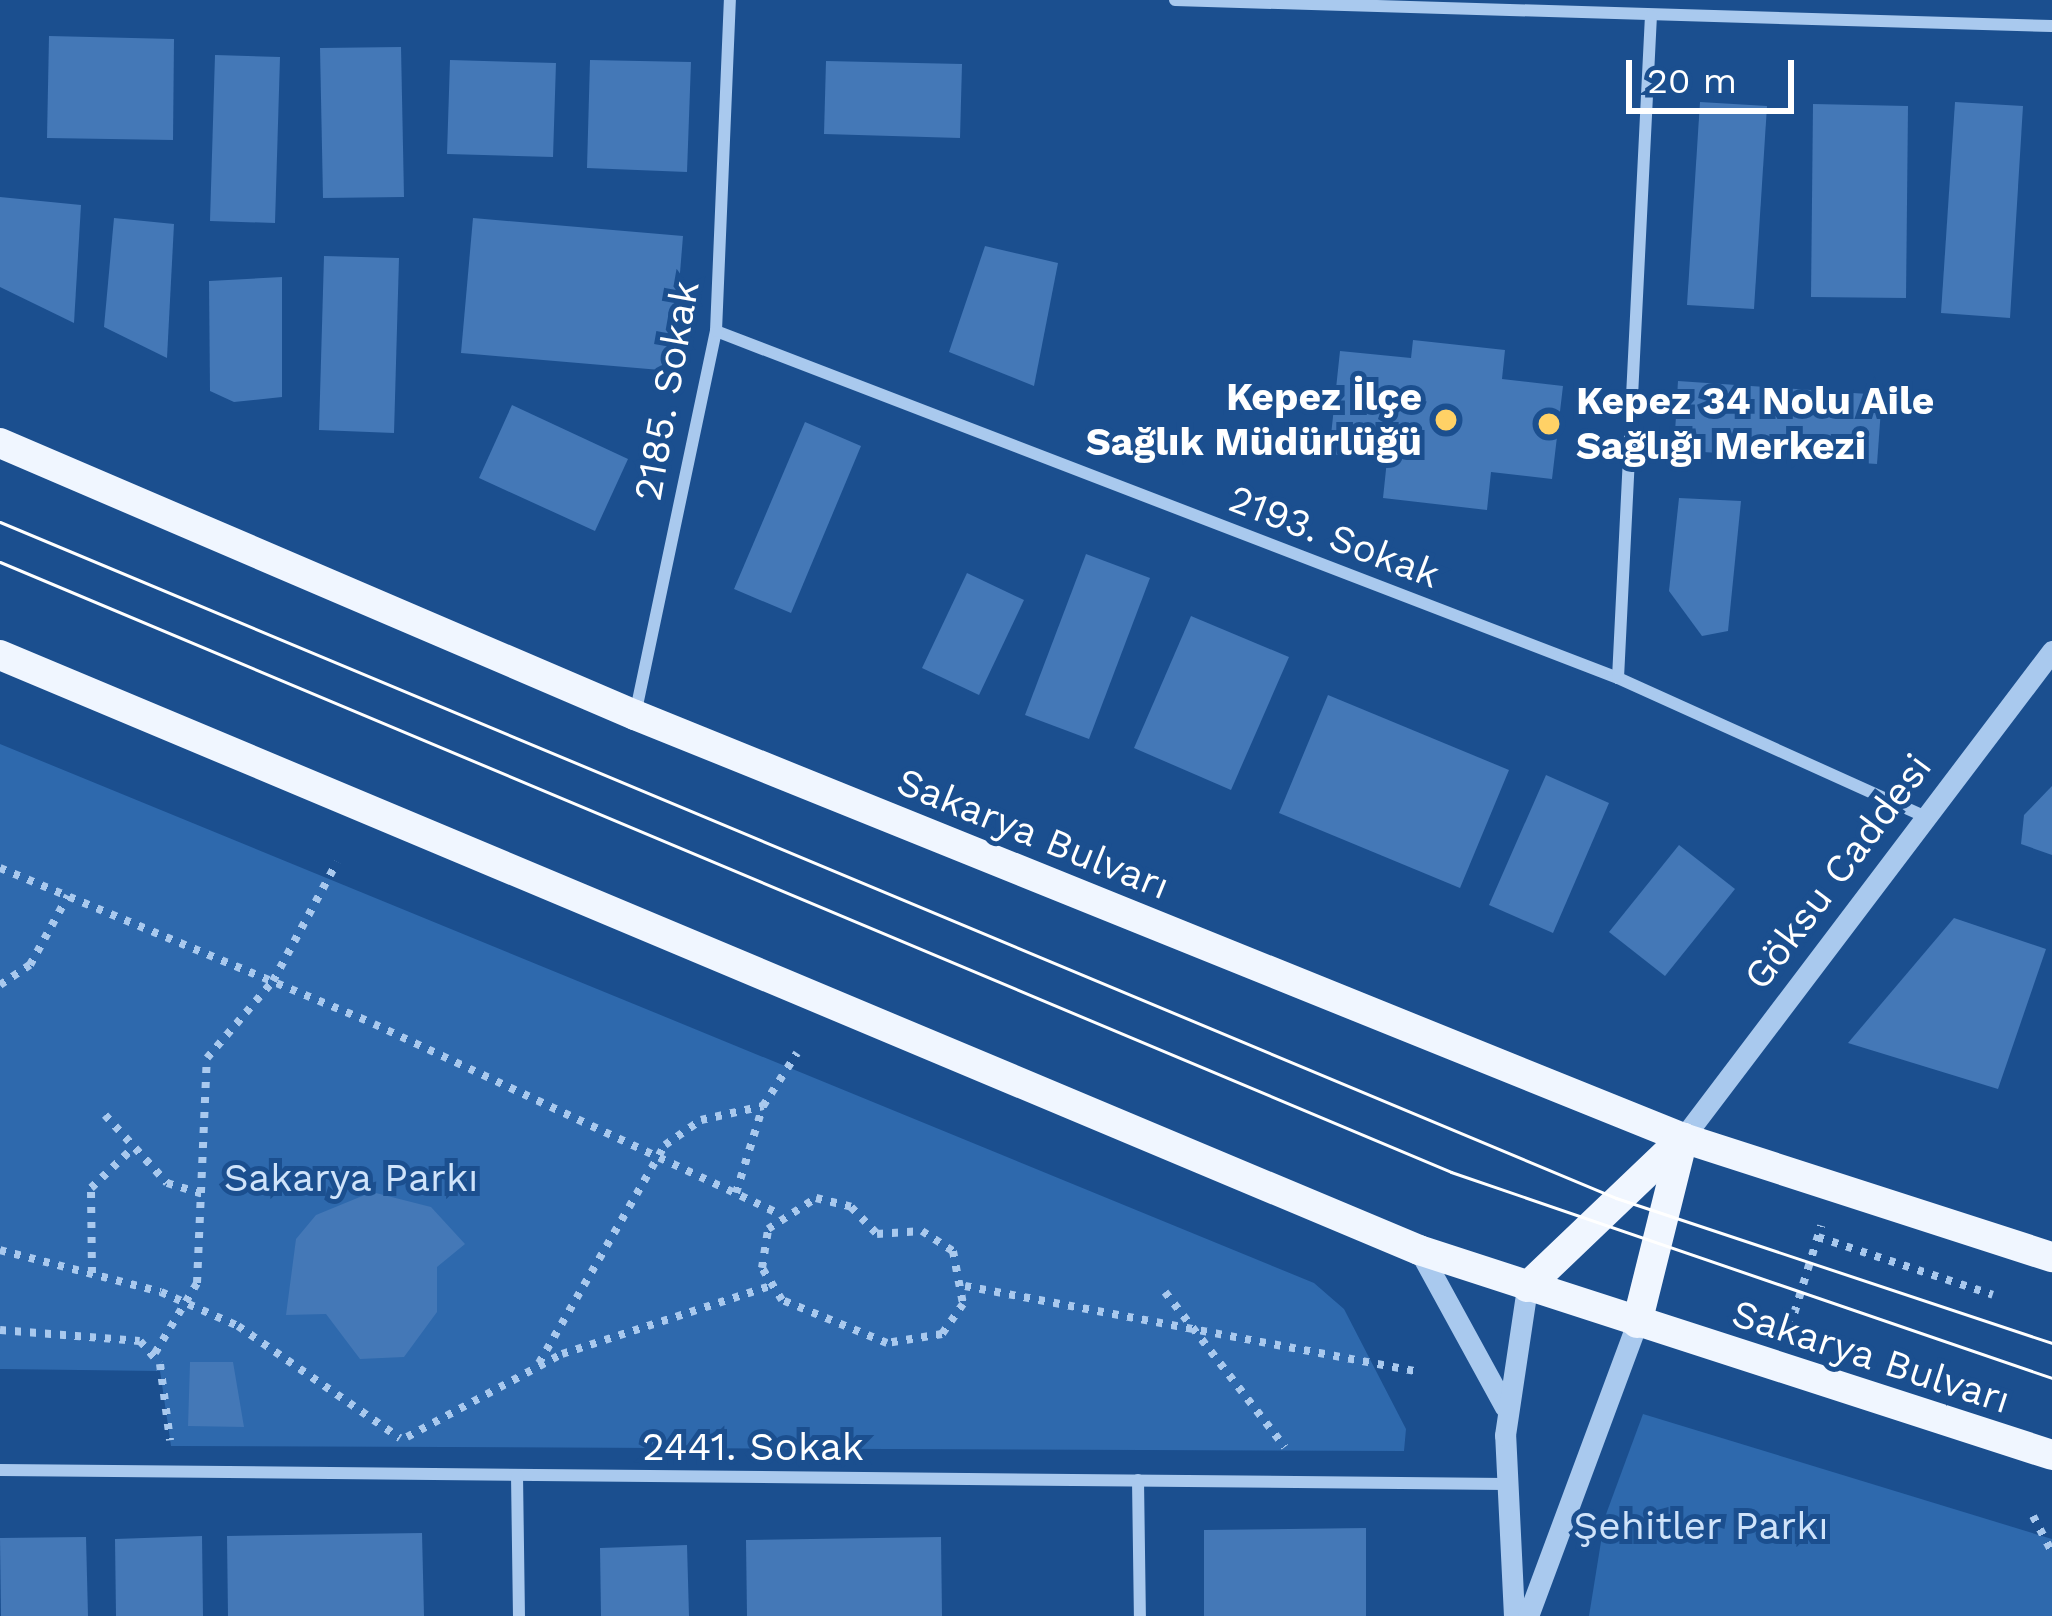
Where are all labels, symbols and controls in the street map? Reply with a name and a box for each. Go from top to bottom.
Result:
scale bar [1632,36,1800,110]
text: 20 m [1647,60,1737,102]
street label: 2185. Sokak [625,277,709,505]
place label: Kepez İlçe Sağlık Müdürlüğü [1085,375,1422,466]
place label: Kepez 34 Nolu Aile Sağlığı Merkezi [1576,379,1935,470]
marker: Kepez İlçe Sağlık Müdürlüğü [1433,407,1459,433]
marker: Kepez 34 Nolu Aile Sağlığı Merkezi [1533,408,1565,440]
street label: 2193. Sokak [1222,475,1446,599]
street label: Göksu Caddesi [1734,745,1942,999]
street label: Sakarya Bulvarı [890,758,1176,910]
park label: Sakarya Parkı [223,1155,479,1201]
street label: Sakarya Bulvarı [1726,1290,2016,1424]
street label: 2441. Sokak [642,1424,864,1470]
park label: Şehitler Parkı [1573,1503,1829,1549]

